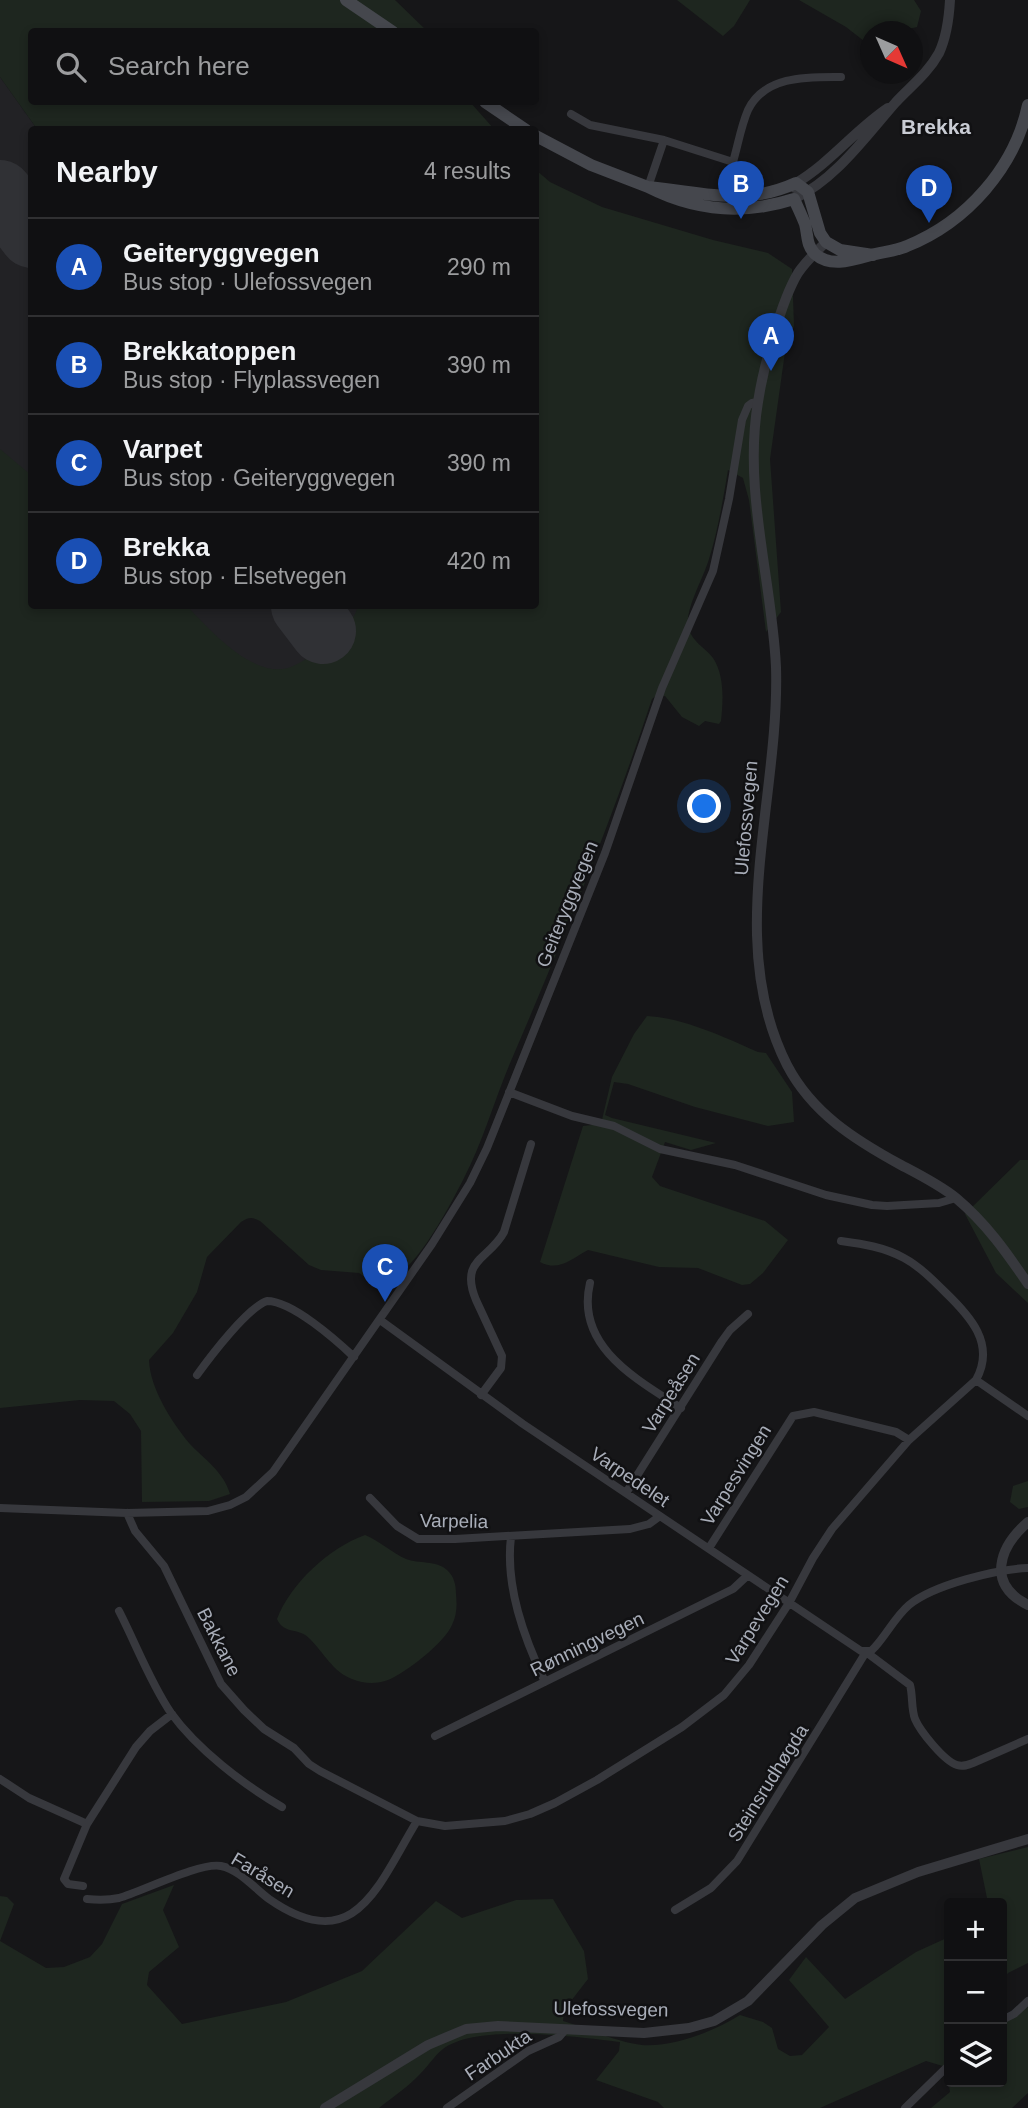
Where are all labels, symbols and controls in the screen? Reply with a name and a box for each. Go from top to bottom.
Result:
north arrow [860,21,923,84]
search box [28,28,539,105]
icon: search [52,48,90,86]
text: Search here [108,51,250,81]
district label: Brekka [901,115,971,138]
text: Nearby [56,155,158,188]
text: 4 results [424,158,511,184]
pin: B [718,161,764,219]
pin: D [906,165,952,223]
text: Geiteryggvegen [123,238,320,268]
text: A [71,254,87,280]
text: 290 m [447,254,511,280]
text: Bus stop · Ulefossvegen [123,269,372,295]
pin: A [748,313,794,371]
text: Brekkatoppen [123,336,296,366]
text: B [71,352,87,378]
text: 390 m [447,352,511,378]
text: Bus stop · Flyplassvegen [123,367,380,393]
text: Varpet [123,434,203,464]
text: C [71,450,87,476]
text: 390 m [447,450,511,476]
text: Bus stop · Geiteryggvegen [123,465,395,491]
text: Brekka [123,532,210,562]
text: D [71,548,87,574]
text: 420 m [447,548,511,574]
text: Bus stop · Elsetvegen [123,563,347,589]
street label: Ulefossvegen [731,760,761,876]
your location [687,789,721,823]
street label: Geiteryggvegen [532,838,602,970]
pin: C [362,1244,408,1302]
street label: Varpeåsen [638,1349,704,1437]
street label: Varpesvingen [697,1421,775,1529]
street label: Varpedelet [587,1443,674,1511]
street label: Varpelia [420,1510,489,1532]
street label: Varpevegen [721,1572,793,1668]
street label: Bakkane [193,1604,245,1680]
street label: Rønningvegen [527,1607,647,1681]
street label: Steinsrudhøgda [724,1720,813,1845]
street label: Faråsen [228,1848,298,1902]
map controls [944,1898,1007,2087]
button: + [944,1898,1007,1961]
button: − [944,1961,1007,2024]
street label: Ulefossvegen [553,1997,669,2021]
button: layers [944,2024,1007,2087]
street label: Farbukta [461,2025,535,2085]

